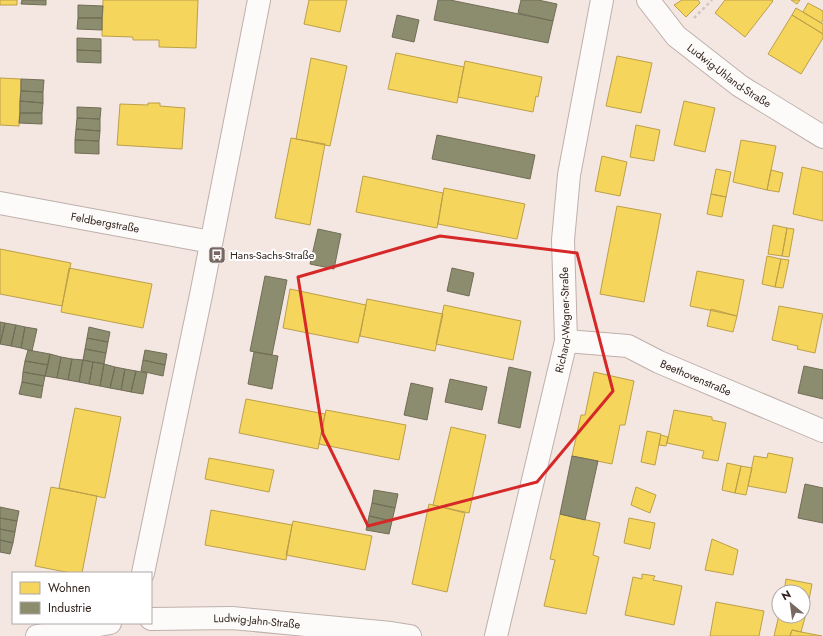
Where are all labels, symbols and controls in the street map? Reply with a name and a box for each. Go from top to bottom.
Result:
street label: Ludwig-Uhland-Straße [684,40,775,111]
street label: Feldbergstraße [70,208,141,237]
bus stop icon: Hans-Sachs-Straße [207,245,227,265]
place label: Hans-Sachs-Straße [230,247,315,263]
street label: Richard-Wagner-Straße [551,266,574,374]
street label: Beethovenstraße [658,355,734,400]
legend [12,572,152,624]
text: Wohnen [48,579,91,597]
north arrow [771,584,811,624]
text: N [778,586,794,604]
text: Industrie [48,599,92,617]
street label: Ludwig-Jahn-Straße [213,610,301,632]

